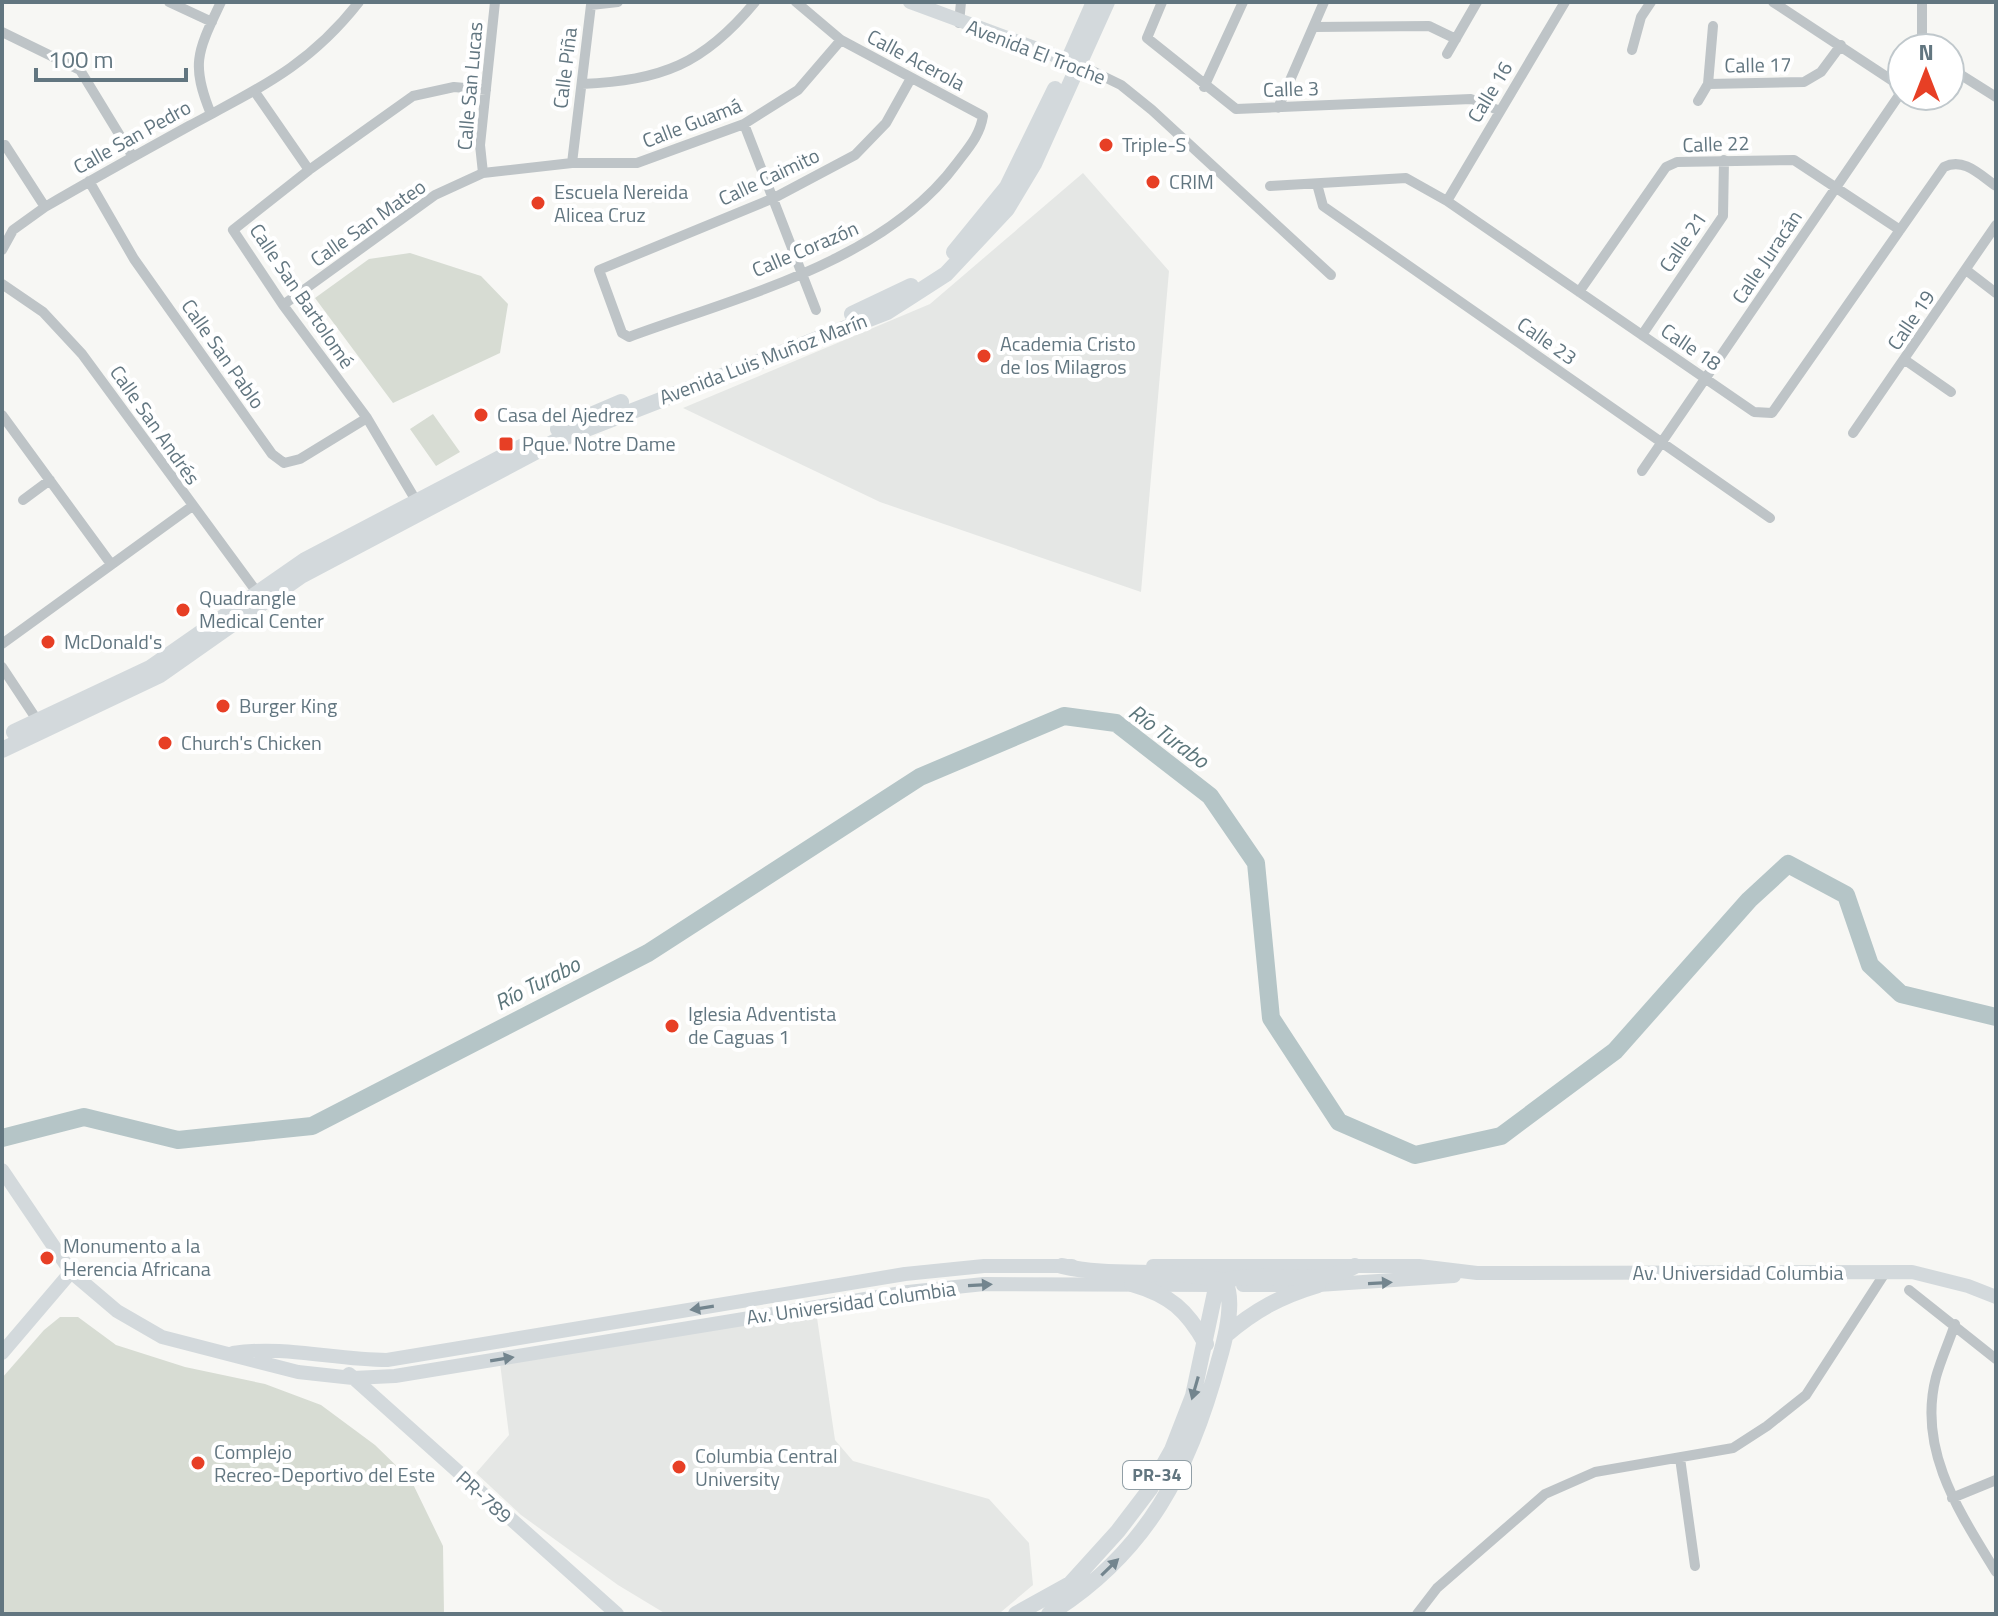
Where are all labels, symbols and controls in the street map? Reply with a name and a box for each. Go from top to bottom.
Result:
street label: Avenida El Troche [962,11,1110,92]
street label: Calle San Lucas [448,20,491,151]
street label: Calle Acerola [862,21,971,98]
street label: Calle Piña [544,26,585,110]
scale bar [36,32,186,82]
north arrow [1886,32,1966,112]
text: N [1918,35,1934,69]
text: 100 m [48,41,114,77]
street label: Calle 17 [1724,48,1792,81]
street label: Calle 16 [1459,55,1520,128]
street label: Calle 3 [1263,72,1319,105]
street label: Calle Guamá [638,89,746,156]
street label: Calle San Pedro [67,91,196,182]
street label: Calle 22 [1682,127,1750,160]
place label: Triple-S [1122,129,1186,160]
marker: Triple-S [1097,136,1115,154]
street label: Calle Caimito [713,140,825,214]
place label: CRIM [1169,166,1214,197]
street label: Calle San Mateo [303,171,432,274]
marker: CRIM [1144,173,1162,191]
place label: Escuela Nereida Alicea Cruz [554,176,688,230]
marker: Escuela Nereida Alicea Cruz [529,194,547,212]
street label: Calle Juracán [1724,204,1809,310]
street label: Calle 21 [1651,205,1714,278]
street label: Calle Corazón [747,212,863,285]
street label: Calle San Bartolomé [242,217,363,375]
street label: Calle 19 [1879,283,1942,356]
street label: Calle San Pablo [174,292,273,415]
street label: Avenida Luis Muñoz Marín [654,305,871,412]
street label: Calle 23 [1511,309,1584,373]
street label: Calle 18 [1655,315,1728,378]
place label: Academia Cristo de los Milagros [1000,328,1136,382]
marker: Academia Cristo de los Milagros [975,347,993,365]
street label: Calle San Andrés [103,358,208,491]
place label: Casa del Ajedrez [497,399,634,430]
marker: Casa del Ajedrez [472,406,490,424]
place label: Pque. Notre Dame [522,428,676,459]
marker: Pque. Notre Dame [497,435,515,453]
place label: Quadrangle Medical Center [199,582,324,636]
marker: Quadrangle Medical Center [174,601,192,619]
place label: McDonald's [64,626,162,657]
marker: McDonald's [39,633,57,651]
place label: Burger King [239,690,337,721]
water label: Río Turabo [1122,695,1217,777]
marker: Burger King [214,697,232,715]
place label: Church's Chicken [181,727,322,758]
marker: Church's Chicken [156,734,174,752]
water label: Río Turabo [488,946,587,1019]
place label: Iglesia Adventista de Caguas 1 [688,998,836,1052]
marker: Iglesia Adventista de Caguas 1 [663,1017,681,1035]
place label: Monumento a la Herencia Africana [63,1230,211,1284]
marker: Monumento a la Herencia Africana [38,1249,56,1267]
street label: Av. Universidad Columbia [1632,1257,1844,1288]
street label: Av. Universidad Columbia [744,1272,958,1333]
one-way arrow [1368,1276,1393,1289]
one-way arrow [968,1278,993,1291]
one-way arrow [690,1302,715,1314]
one-way arrow [490,1352,515,1365]
one-way arrow [1188,1376,1200,1401]
place label: Complejo Recreo-Deportivo del Este [214,1436,435,1490]
place label: Columbia Central University [695,1440,838,1494]
marker: Complejo Recreo-Deportivo del Este [189,1454,207,1472]
marker: Columbia Central University [670,1458,688,1476]
road number: PR-34 [1123,1461,1191,1489]
street label: PR-789 [449,1463,519,1530]
one-way arrow [1100,1558,1119,1576]

